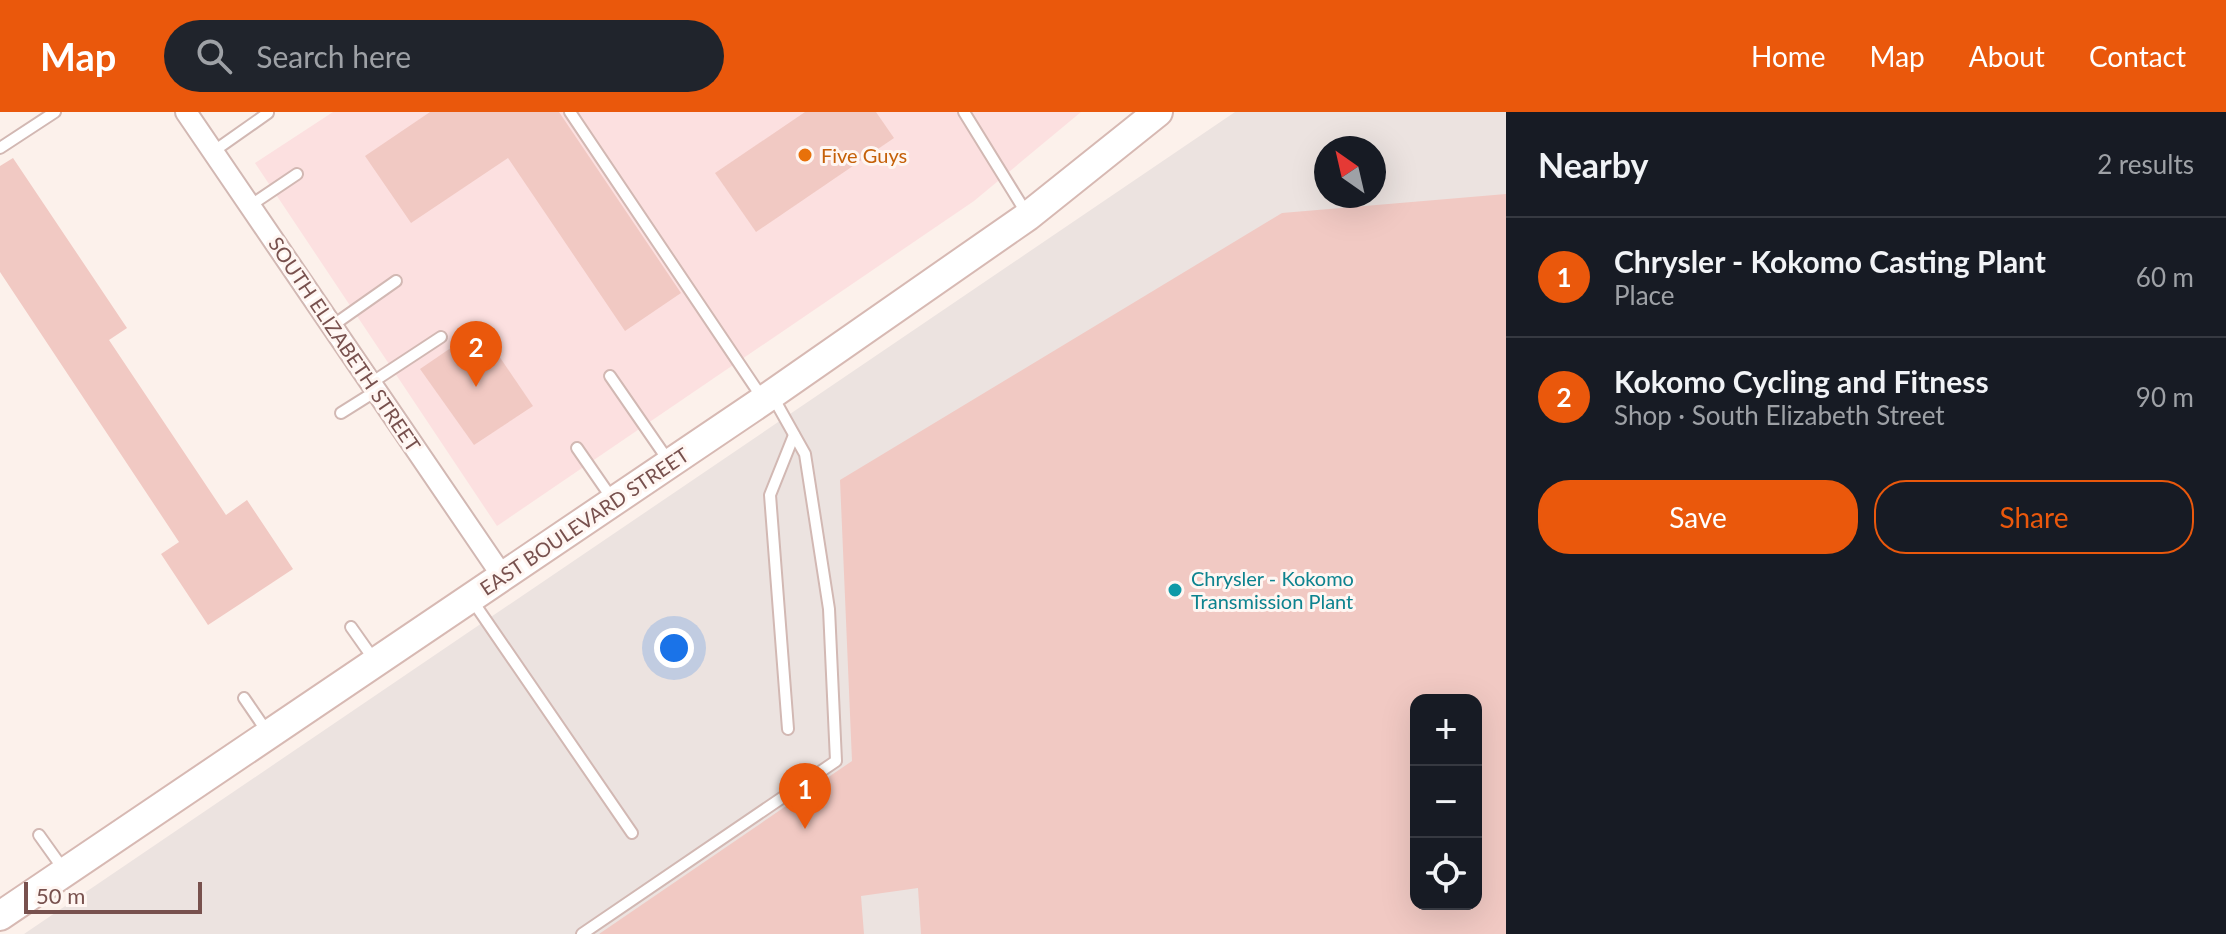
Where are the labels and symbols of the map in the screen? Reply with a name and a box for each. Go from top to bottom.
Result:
north arrow [1314,136,1386,208]
place label: Five Guys [821,143,907,167]
marker: Five Guys [796,146,814,164]
street label: SOUTH ELIZABETH STREET [264,232,426,456]
pin: 2 [450,321,502,387]
street label: EAST BOULEVARD STREET [475,442,693,600]
place label: Chrysler - Kokomo Transmission Plant [1191,566,1354,613]
marker: Chrysler - Kokomo Transmission Plant [1166,581,1184,599]
your location [654,628,694,668]
pin: 1 [779,763,831,829]
scale bar [24,878,202,914]

